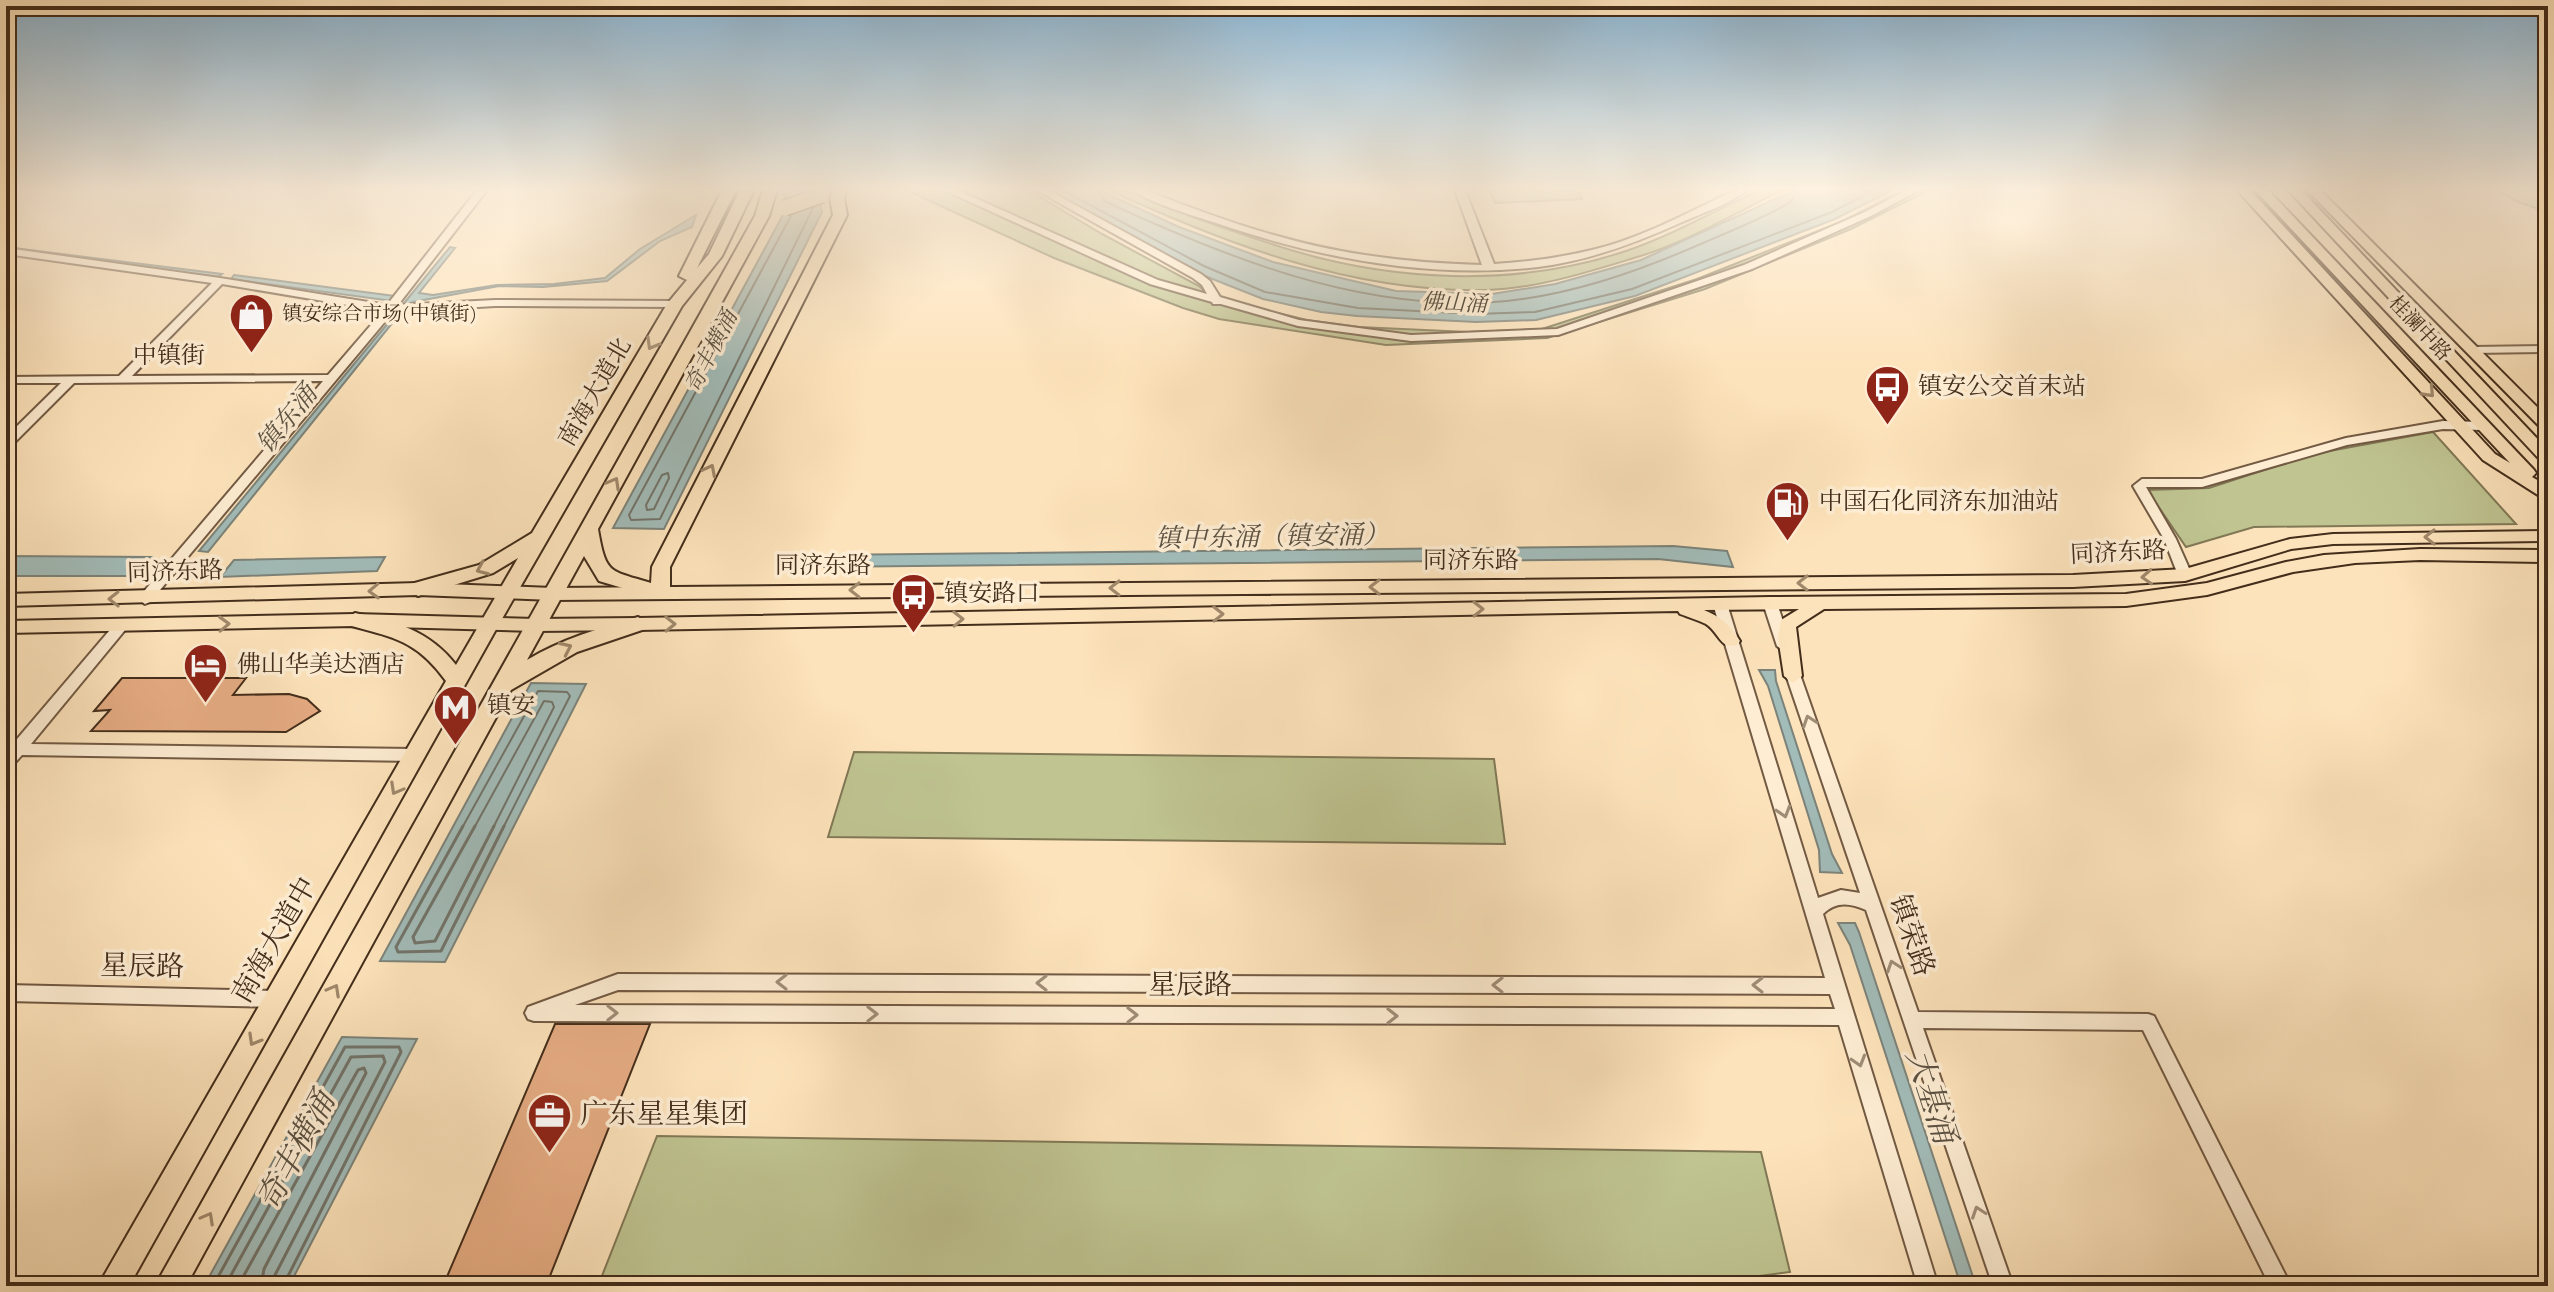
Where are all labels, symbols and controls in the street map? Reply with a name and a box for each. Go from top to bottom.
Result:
water label: 佛山涌 [1421,290,1490,316]
shop icon: 镇安综合市场(中镇街) [227,291,275,354]
street label: 桂澜中路 [2384,292,2455,365]
place label: 镇安综合市场(中镇街) [282,303,477,325]
water label: 奇丰横涌 [680,304,743,396]
street label: 南海大道北 [553,334,636,451]
one-way arrow [646,336,662,350]
street label: 中镇街 [133,342,205,369]
bus stop icon: 镇安公交首末站 [1863,364,1911,427]
place label: 镇安公交首末站 [1918,373,2086,400]
water label: 镇东涌 [252,378,325,458]
one-way arrow [2419,382,2433,397]
one-way arrow [700,463,716,478]
one-way arrow [604,477,620,492]
fuel station icon: 中国石化同济东加油站 [1764,479,1812,542]
place label: 中国石化同济东加油站 [1819,488,2059,515]
water label: 镇中东涌（镇安涌） [1155,520,1389,553]
one-way arrow [2423,528,2436,546]
street label: 同济东路 [2069,537,2167,568]
street label: 同济东路 [1423,547,1519,574]
street label: 同济东路 [775,552,871,579]
street label: 同济东路 [127,556,223,587]
one-way arrow [476,559,490,576]
one-way arrow [2140,568,2153,585]
bus stop icon: 镇安路口 [889,571,937,634]
one-way arrow [1796,574,1809,592]
one-way arrow [1368,578,1381,595]
place label: 镇安路口 [944,580,1040,607]
one-way arrow [1108,580,1121,597]
one-way arrow [367,582,380,599]
one-way arrow [848,582,861,599]
one-way arrow [107,590,120,608]
one-way arrow [1472,601,1485,618]
one-way arrow [1212,605,1225,623]
one-way arrow [952,610,965,627]
one-way arrow [218,615,231,633]
one-way arrow [664,615,677,632]
hotel icon: 佛山华美达酒店 [182,642,230,705]
one-way arrow [558,642,572,658]
place label: 佛山华美达酒店 [237,651,405,678]
metro station icon: 镇安 [432,683,480,746]
place label: 镇安 [487,692,535,719]
one-way arrow [1802,714,1818,728]
one-way arrow [390,781,406,795]
one-way arrow [1775,805,1791,819]
street label: 南海大道中 [226,872,323,1009]
street label: 镇荣路 [1883,891,1940,980]
street label: 星辰路 [100,950,184,983]
one-way arrow [1887,960,1903,974]
street label: 星辰路 [1148,970,1232,1001]
one-way arrow [775,974,788,991]
one-way arrow [1035,974,1048,992]
one-way arrow [1491,976,1504,994]
one-way arrow [1751,977,1764,994]
one-way arrow [324,985,340,999]
one-way arrow [606,1004,619,1022]
one-way arrow [866,1005,879,1023]
one-way arrow [1126,1006,1139,1024]
one-way arrow [1386,1007,1399,1025]
one-way arrow [248,1031,264,1046]
water label: 大基涌 [1899,1045,1963,1151]
one-way arrow [1850,1054,1866,1067]
water label: 奇丰横涌 [251,1083,344,1216]
office icon: 广东星星集团 [525,1092,573,1155]
place label: 广东星星集团 [580,1099,748,1130]
one-way arrow [1971,1206,1987,1220]
one-way arrow [198,1212,214,1227]

